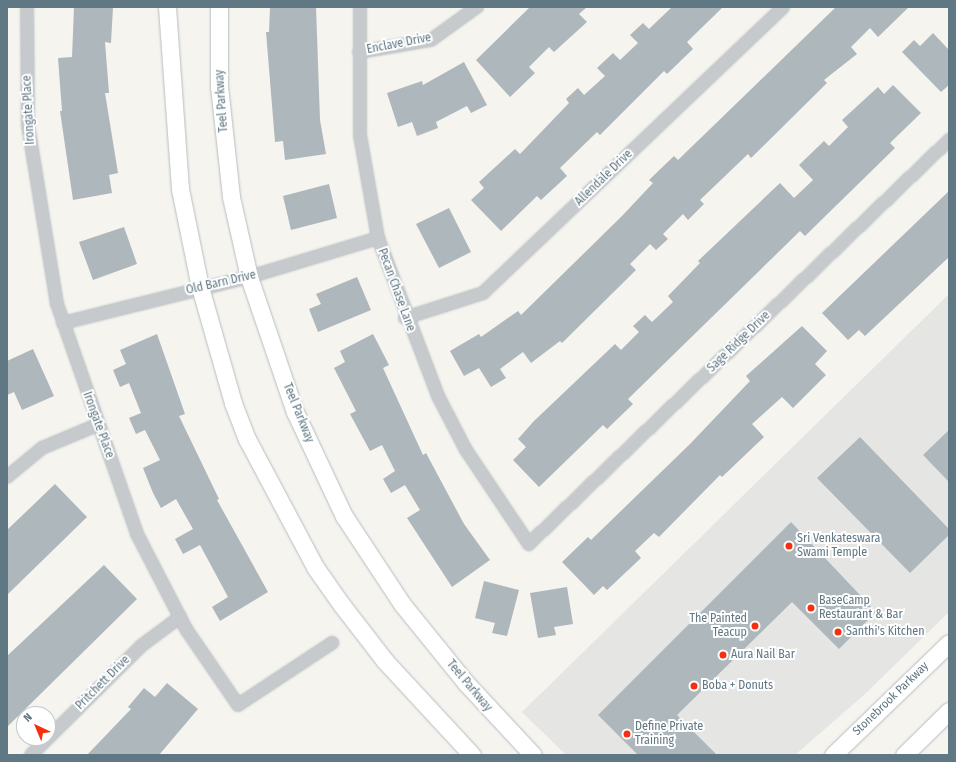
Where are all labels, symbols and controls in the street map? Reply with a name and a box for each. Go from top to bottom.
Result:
street label: Enclave Drive [366,31,432,57]
street label: Teel Parkway [213,69,231,133]
street label: Irongate Place [20,75,38,145]
street label: Allendale Drive [572,147,636,209]
street label: Pecan Chase Lane [374,247,418,333]
street label: Old Barn Drive [185,268,257,298]
street label: Sage Ridge Drive [705,309,773,375]
street label: Teel Parkway [280,381,316,445]
street label: Irongate Place [79,390,117,460]
place label: Sri Venkateswara Swami Temple [797,532,880,560]
marker: Sri Venkateswara Swami Temple [784,541,794,551]
place label: BaseCamp Restaurant & Bar [819,594,903,622]
marker: BaseCamp Restaurant & Bar [806,603,816,613]
place label: The Painted Teacup [689,612,747,640]
marker: The Painted Teacup [750,621,760,631]
place label: Santhi's Kitchen [846,625,925,639]
marker: Santhi's Kitchen [833,627,843,637]
place label: Aura Nail Bar [731,648,795,662]
marker: Aura Nail Bar [718,650,728,660]
street label: Pritchett Drive [73,653,133,713]
street label: Teel Parkway [443,657,495,715]
street label: Stonebrook Parkway [850,659,932,739]
place label: Boba + Donuts [702,679,773,693]
marker: Boba + Donuts [689,681,699,691]
north arrow [16,706,56,746]
text: N [21,711,35,725]
place label: Define Private Training [635,720,703,748]
marker: Define Private Training [622,729,632,739]

